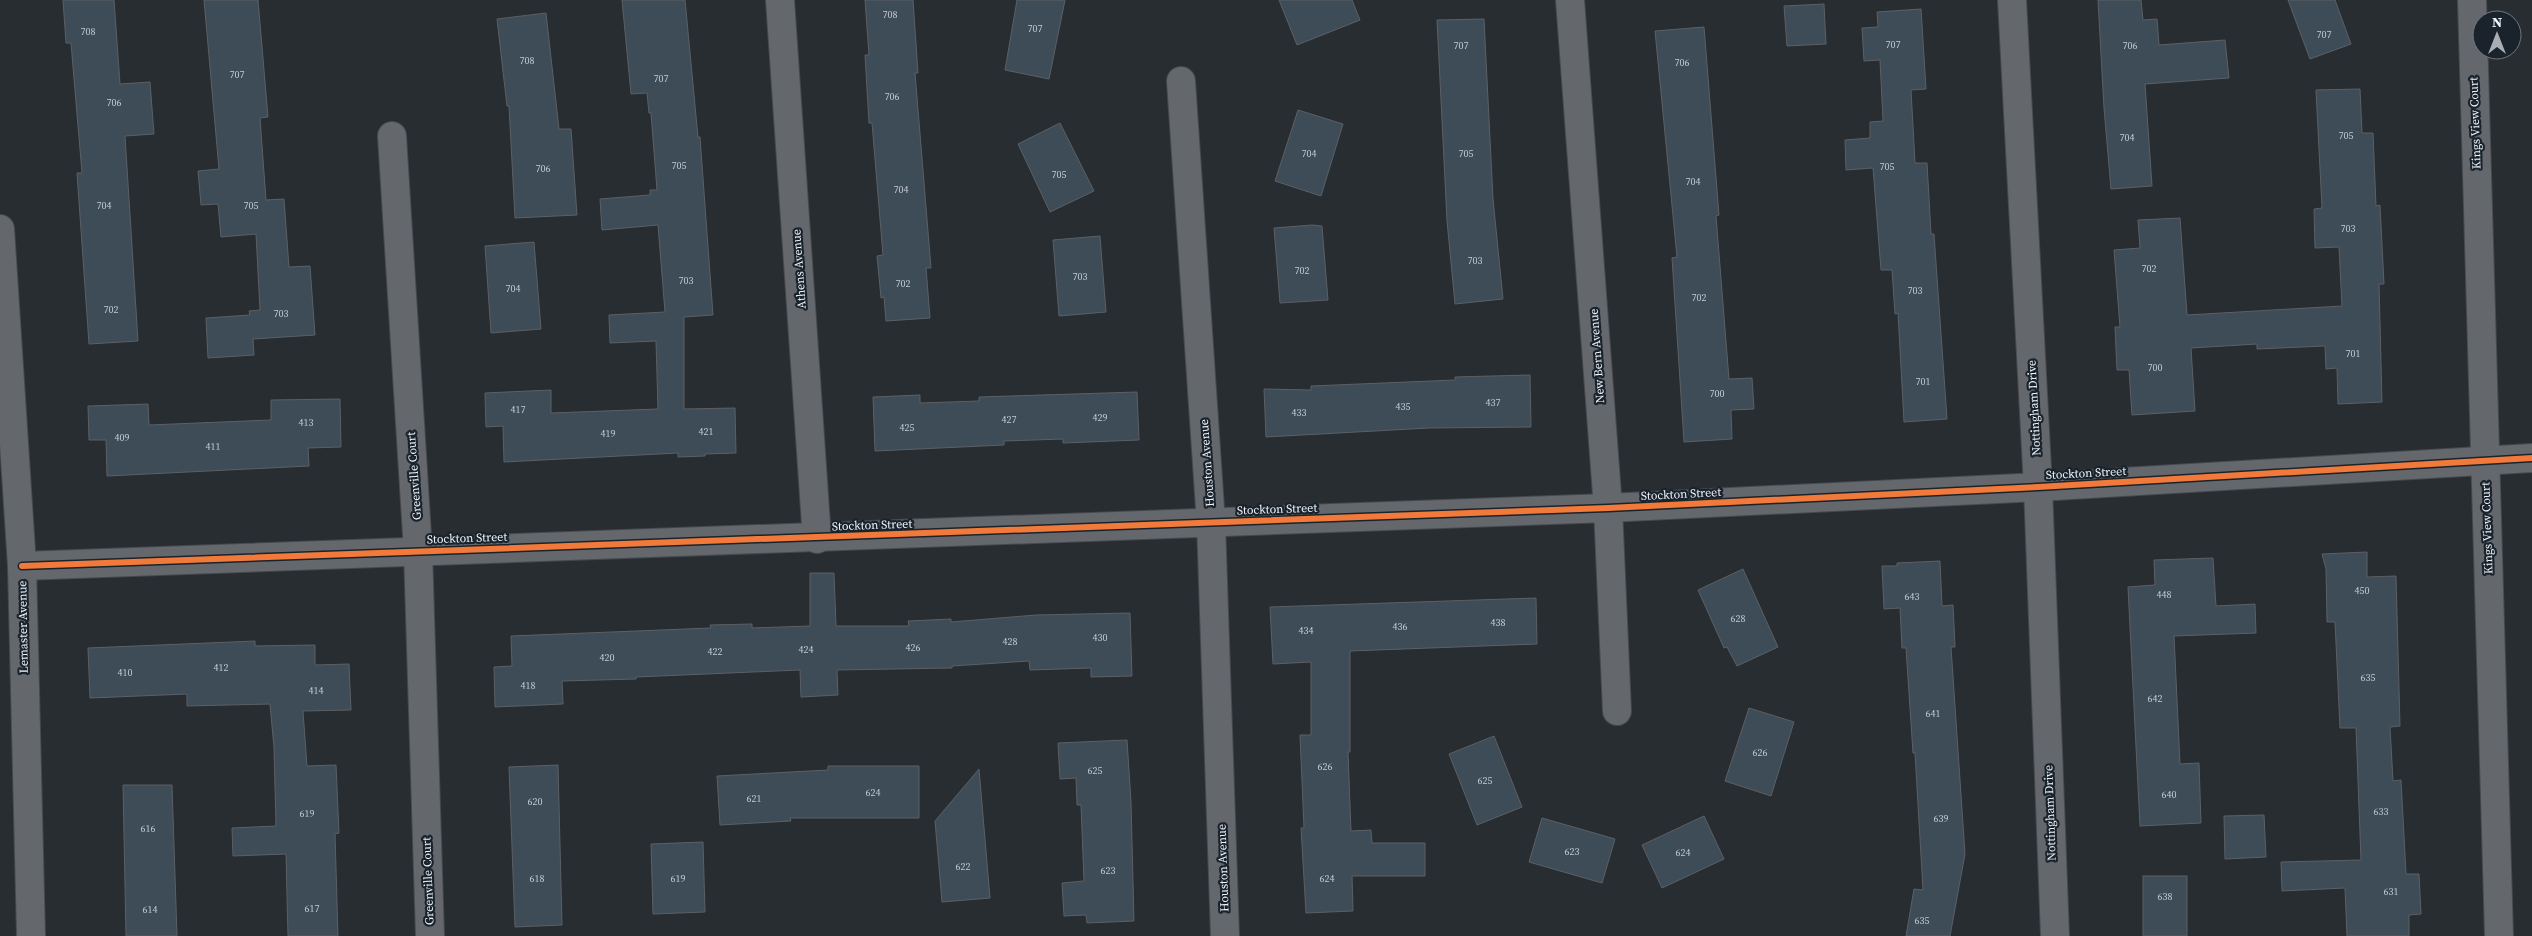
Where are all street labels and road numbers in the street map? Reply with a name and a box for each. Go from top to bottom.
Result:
street label: Kings View Court [2465,77,2485,169]
street label: Athens Avenue [788,229,810,309]
street label: New Bern Avenue [1586,308,1608,404]
street label: Nottingham Drive [2024,360,2044,456]
street label: Houston Avenue [1196,419,1218,507]
street label: Greenville Court [403,431,425,521]
street label: Stockton Street [2045,463,2127,483]
street label: Kings View Court [2477,482,2497,574]
street label: Stockton Street [1640,484,1722,504]
street label: Stockton Street [1237,500,1318,518]
street label: Stockton Street [832,516,913,534]
street label: Stockton Street [427,529,508,547]
street label: Lemaster Avenue [14,581,32,673]
street label: Nottingham Drive [2040,765,2060,861]
street label: Houston Avenue [1213,824,1233,912]
street label: Greenville Court [418,837,438,925]

